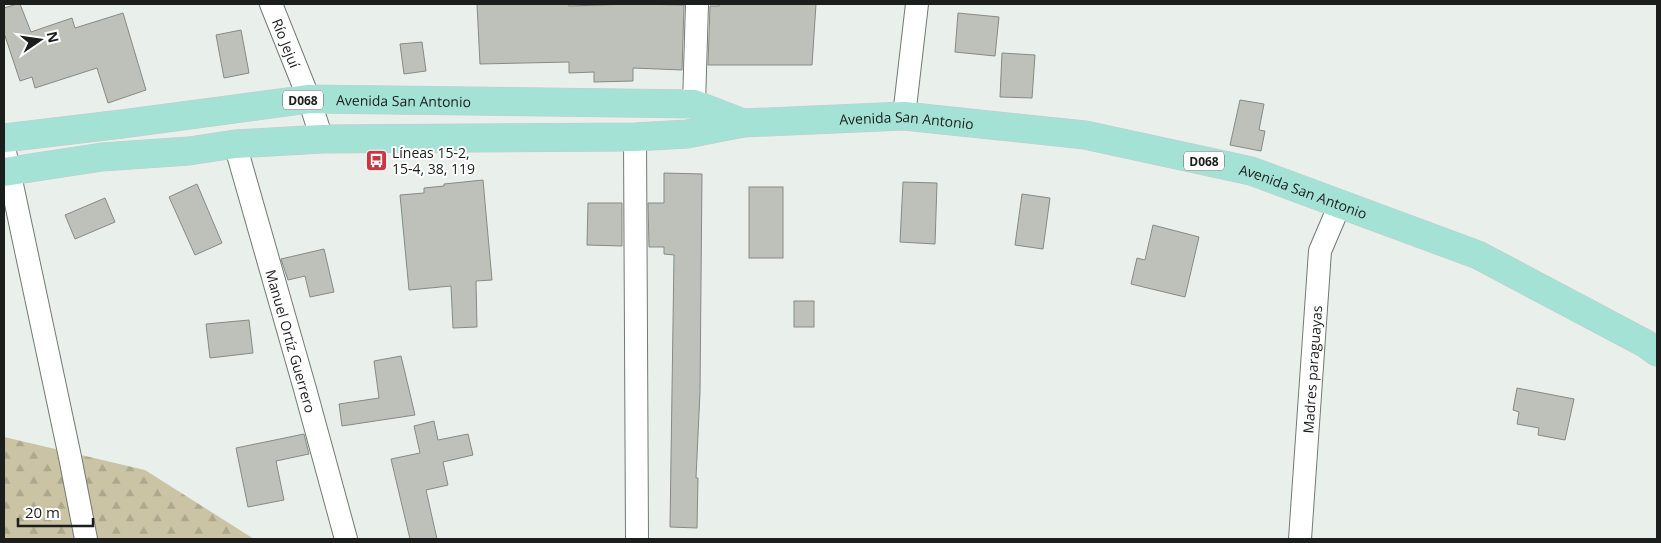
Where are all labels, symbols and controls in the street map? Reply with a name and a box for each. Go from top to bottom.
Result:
north arrow [15,15,65,65]
street label: Río Jejuí [268,16,305,71]
text: N [43,29,64,45]
road number: D068 [283,90,323,110]
street label: Avenida San Antonio [336,90,471,111]
street label: Avenida San Antonio [839,106,975,133]
place label: Líneas 15-2, 15-4, 38, 119 [392,143,475,178]
bus stop icon: Líneas 15-2, 15-4, 38, 119 [364,148,388,172]
road number: D068 [1184,152,1224,170]
street label: Avenida San Antonio [1238,159,1370,223]
street label: Manuel Ortíz Guerrero [262,267,321,415]
street label: Madres paraguayas [1298,304,1326,434]
scale bar [18,496,92,528]
text: 20 m [25,502,60,522]

